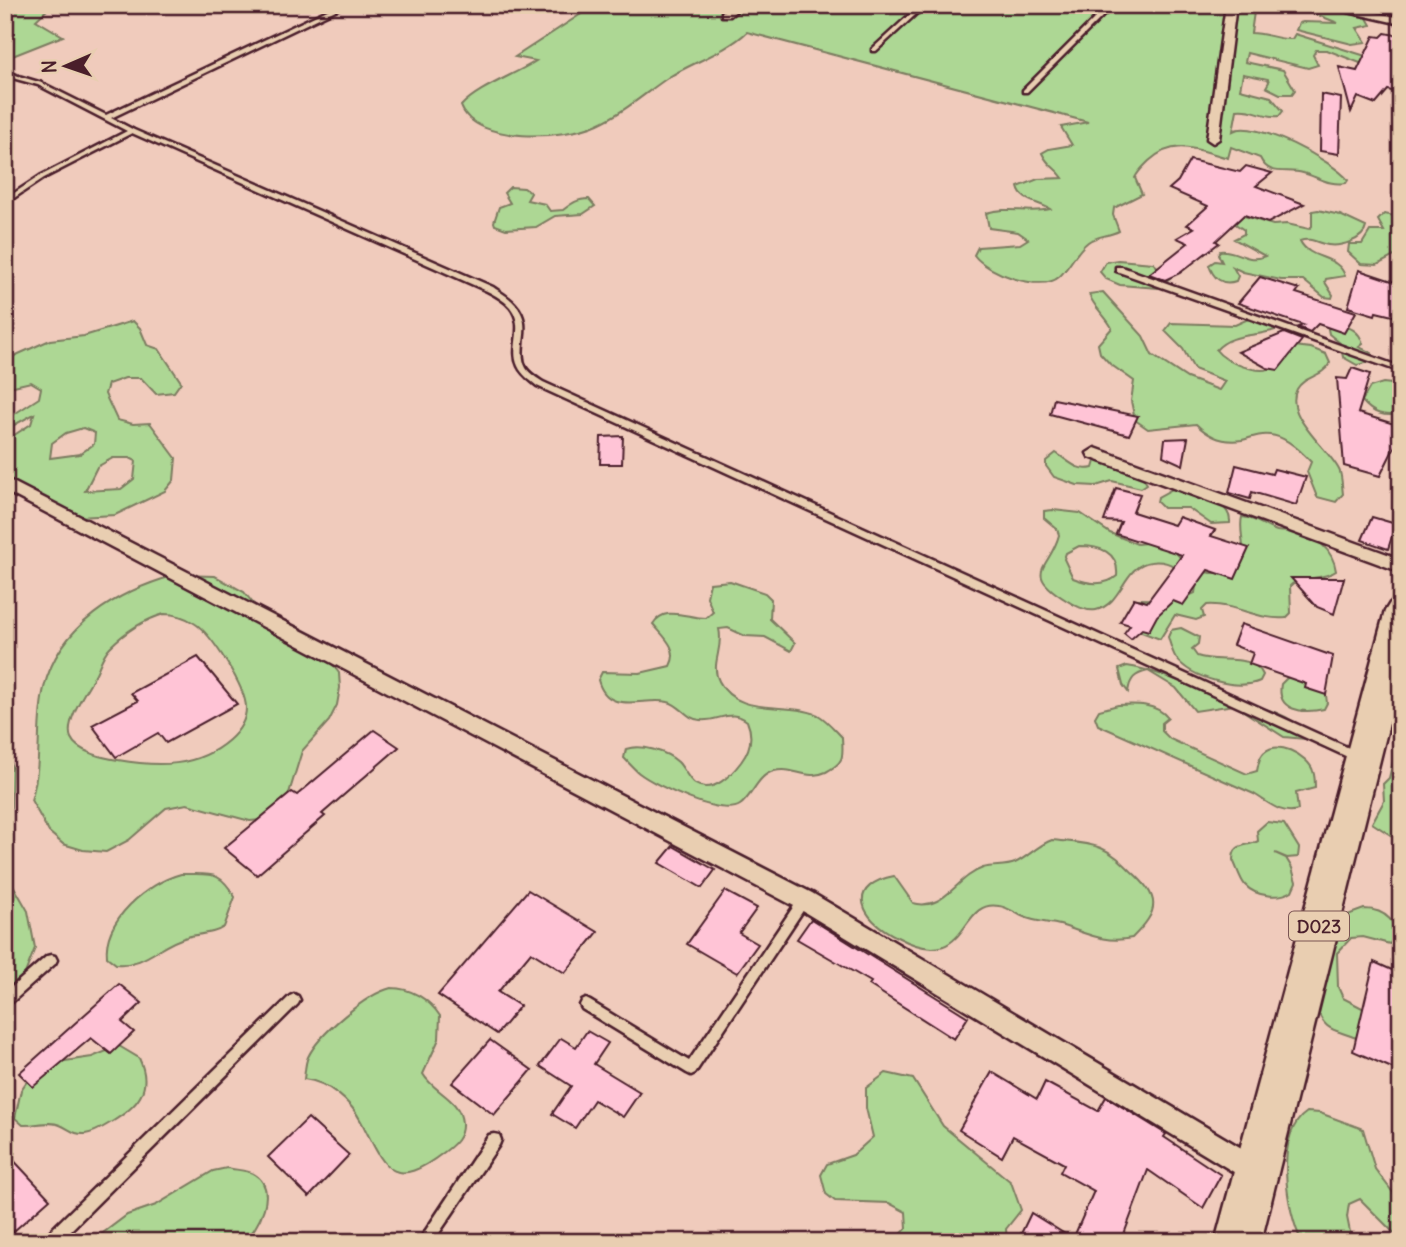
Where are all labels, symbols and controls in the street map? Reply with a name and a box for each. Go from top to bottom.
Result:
north arrow [32,32,102,102]
text: N [37,60,61,74]
road number: D023 [1289,911,1349,940]

